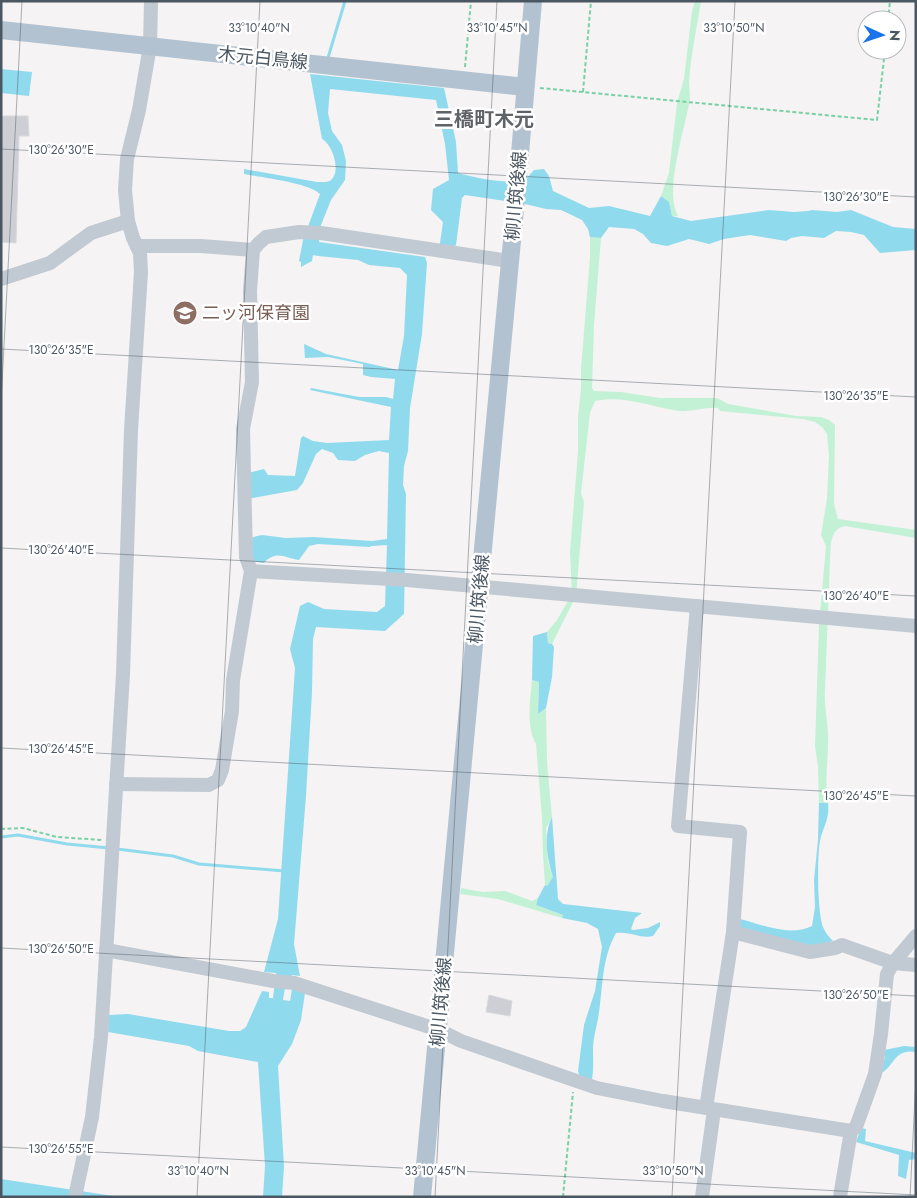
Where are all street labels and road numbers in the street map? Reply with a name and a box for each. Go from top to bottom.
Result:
street label: 木元白鳥線 [217,40,309,76]
street label: 柳川筑後線 [499,150,533,242]
street label: 柳川筑後線 [462,553,496,645]
street label: 柳川筑後線 [424,956,458,1048]

